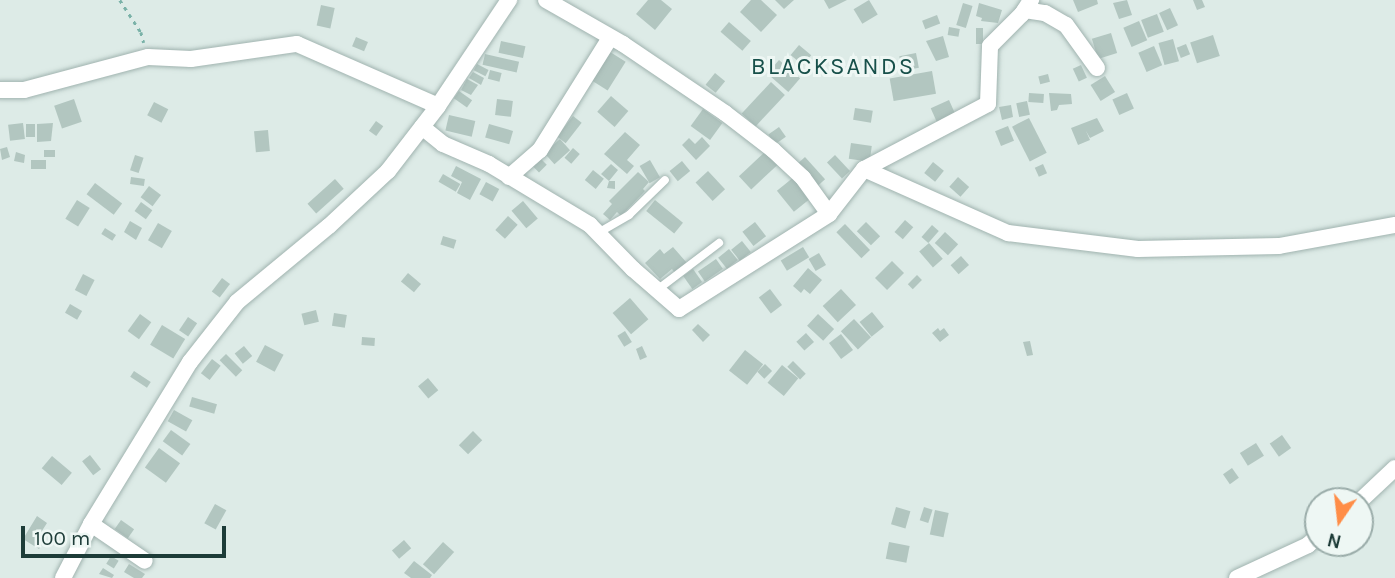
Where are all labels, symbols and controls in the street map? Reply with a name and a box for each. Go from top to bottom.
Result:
district label: BLACKSANDS [752,53,914,81]
north arrow [1304,487,1374,557]
scale bar [24,512,229,556]
text: 100 m [34,526,91,550]
text: N [1325,528,1344,553]

